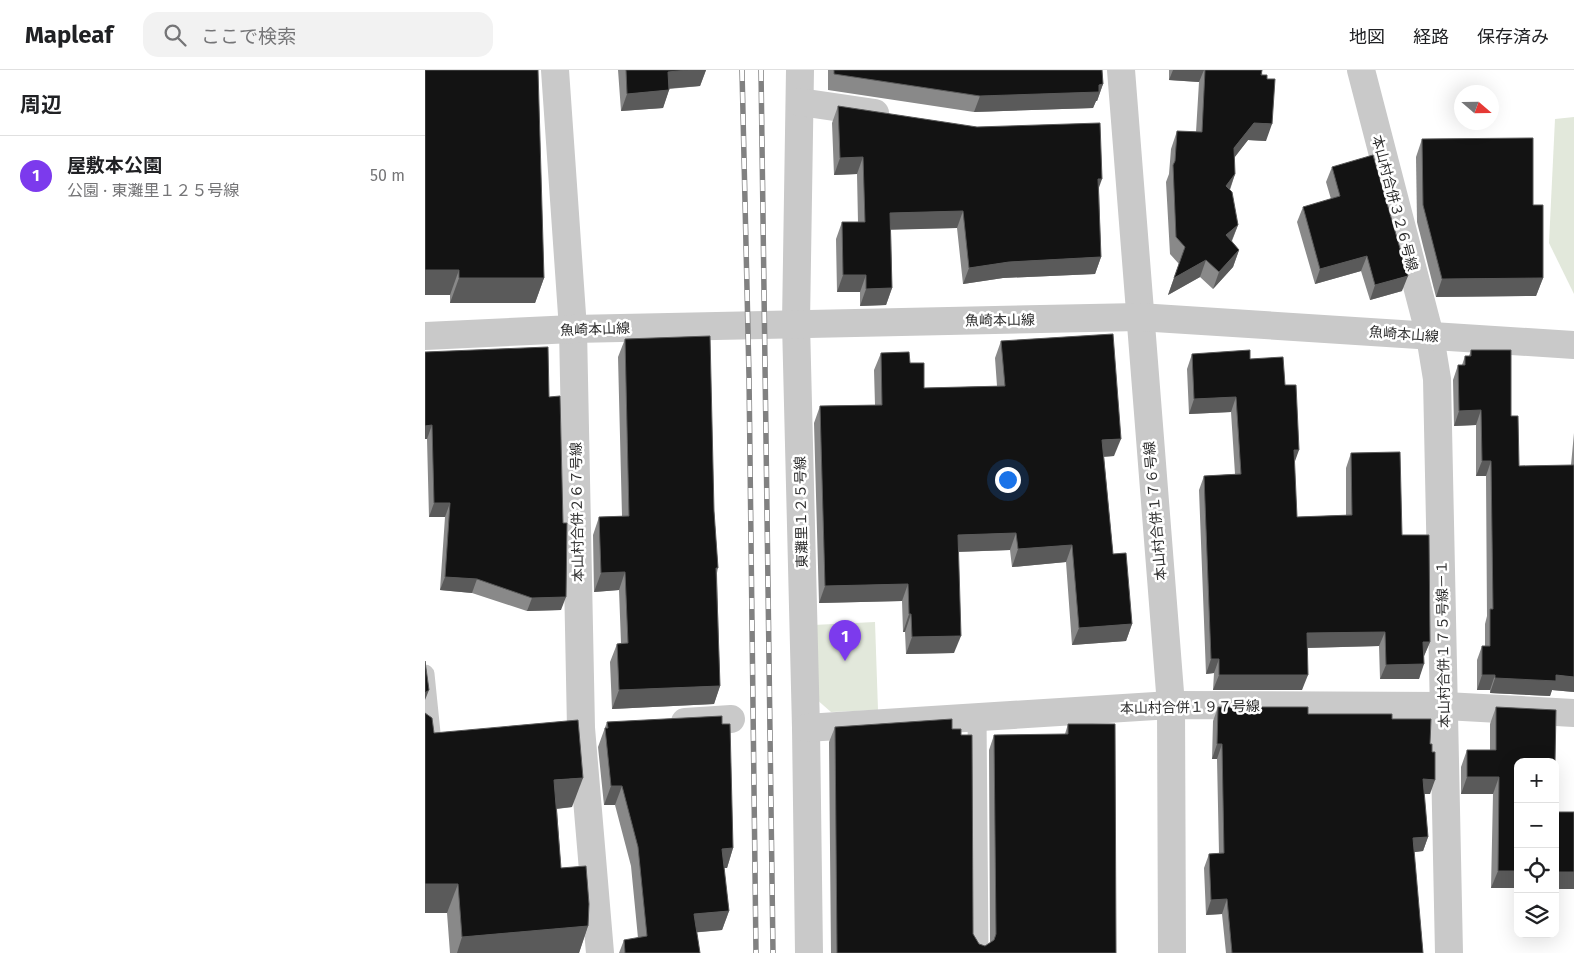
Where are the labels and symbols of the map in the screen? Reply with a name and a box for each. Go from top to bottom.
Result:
north arrow [1454,85,1499,130]
street label: 本山村合併３２６号線 [1368,133,1421,273]
street label: 魚崎本山線 [965,311,1035,330]
street label: 魚崎本山線 [560,320,630,339]
street label: 魚崎本山線 [1368,324,1439,345]
street label: 本山村合併１７６号線 [1141,440,1170,581]
street label: 本山村合併２６７号線 [568,442,587,582]
street label: 東灘里１２５号線 [792,456,811,568]
your location [995,467,1021,493]
street label: 本山村合併１７５号線－１ [1434,560,1453,728]
pin: 1 [829,620,861,661]
street label: 本山村合併１９７号線 [1120,698,1260,717]

